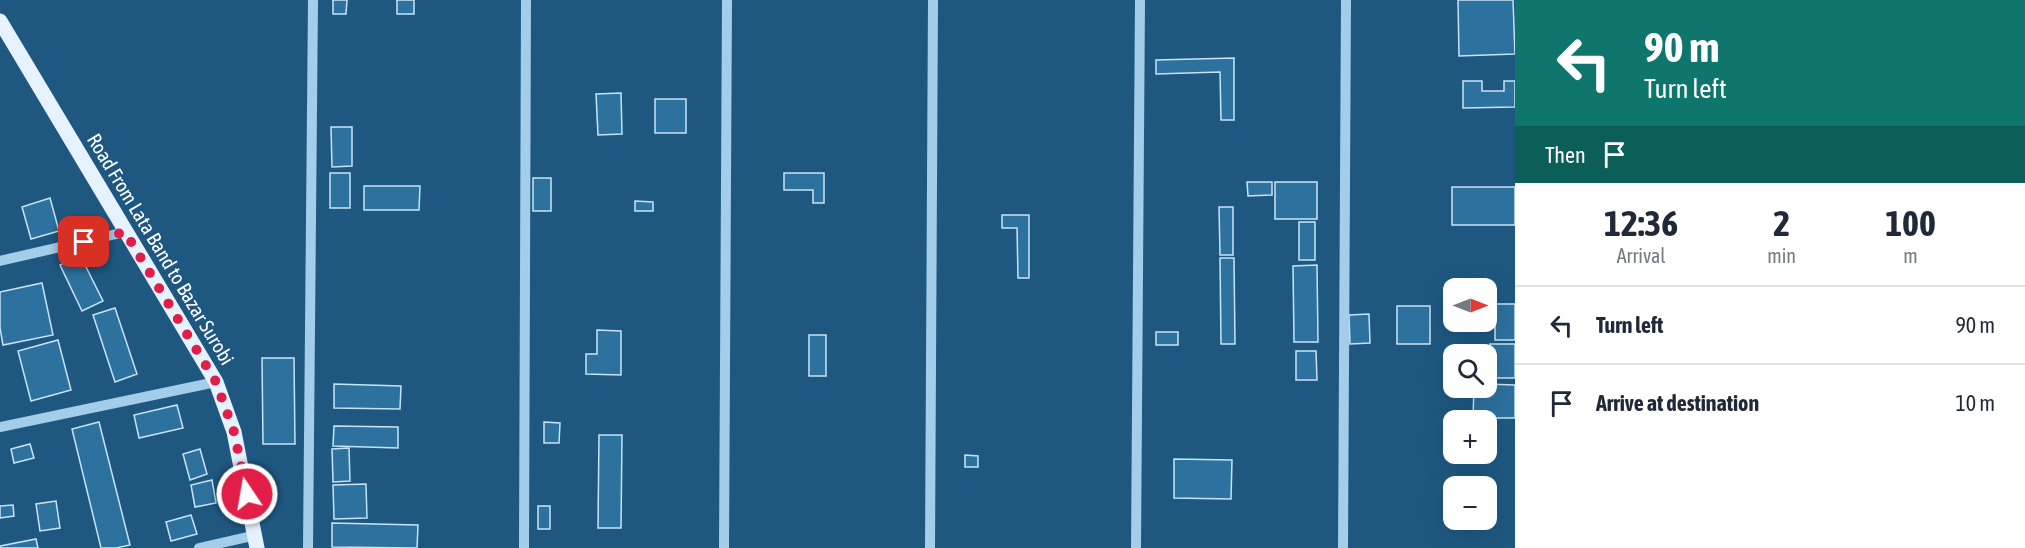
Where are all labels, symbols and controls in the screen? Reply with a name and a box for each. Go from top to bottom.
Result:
text: 90 m [1644,23,1719,71]
icon: left [1545,24,1623,102]
text: Turn left [1644,73,1727,104]
street label: Road From Lata Band to Bazar Surobi [83,129,239,369]
icon: arrive [1598,138,1631,171]
text: Then [1545,142,1586,168]
text: 12:36 [1604,202,1678,244]
text: 2 [1773,202,1790,244]
text: 100 [1885,202,1936,244]
pin [58,216,109,267]
icon: arrive [67,225,100,258]
text: Arrival [1617,244,1666,267]
text: min [1767,244,1796,267]
text: m [1903,244,1918,267]
north arrow [1443,278,1497,332]
map controls [1443,278,1497,530]
icon: left [1545,309,1578,342]
text: Turn left [1596,312,1663,338]
text: 90 m [1955,312,1995,338]
button: search [1443,344,1497,398]
icon: arrive [1545,387,1578,420]
text: Arrive at destination [1596,390,1759,416]
text: 10 m [1955,390,1995,416]
button: + [1443,410,1497,464]
position arrow [215,462,279,526]
button: − [1443,476,1497,530]

